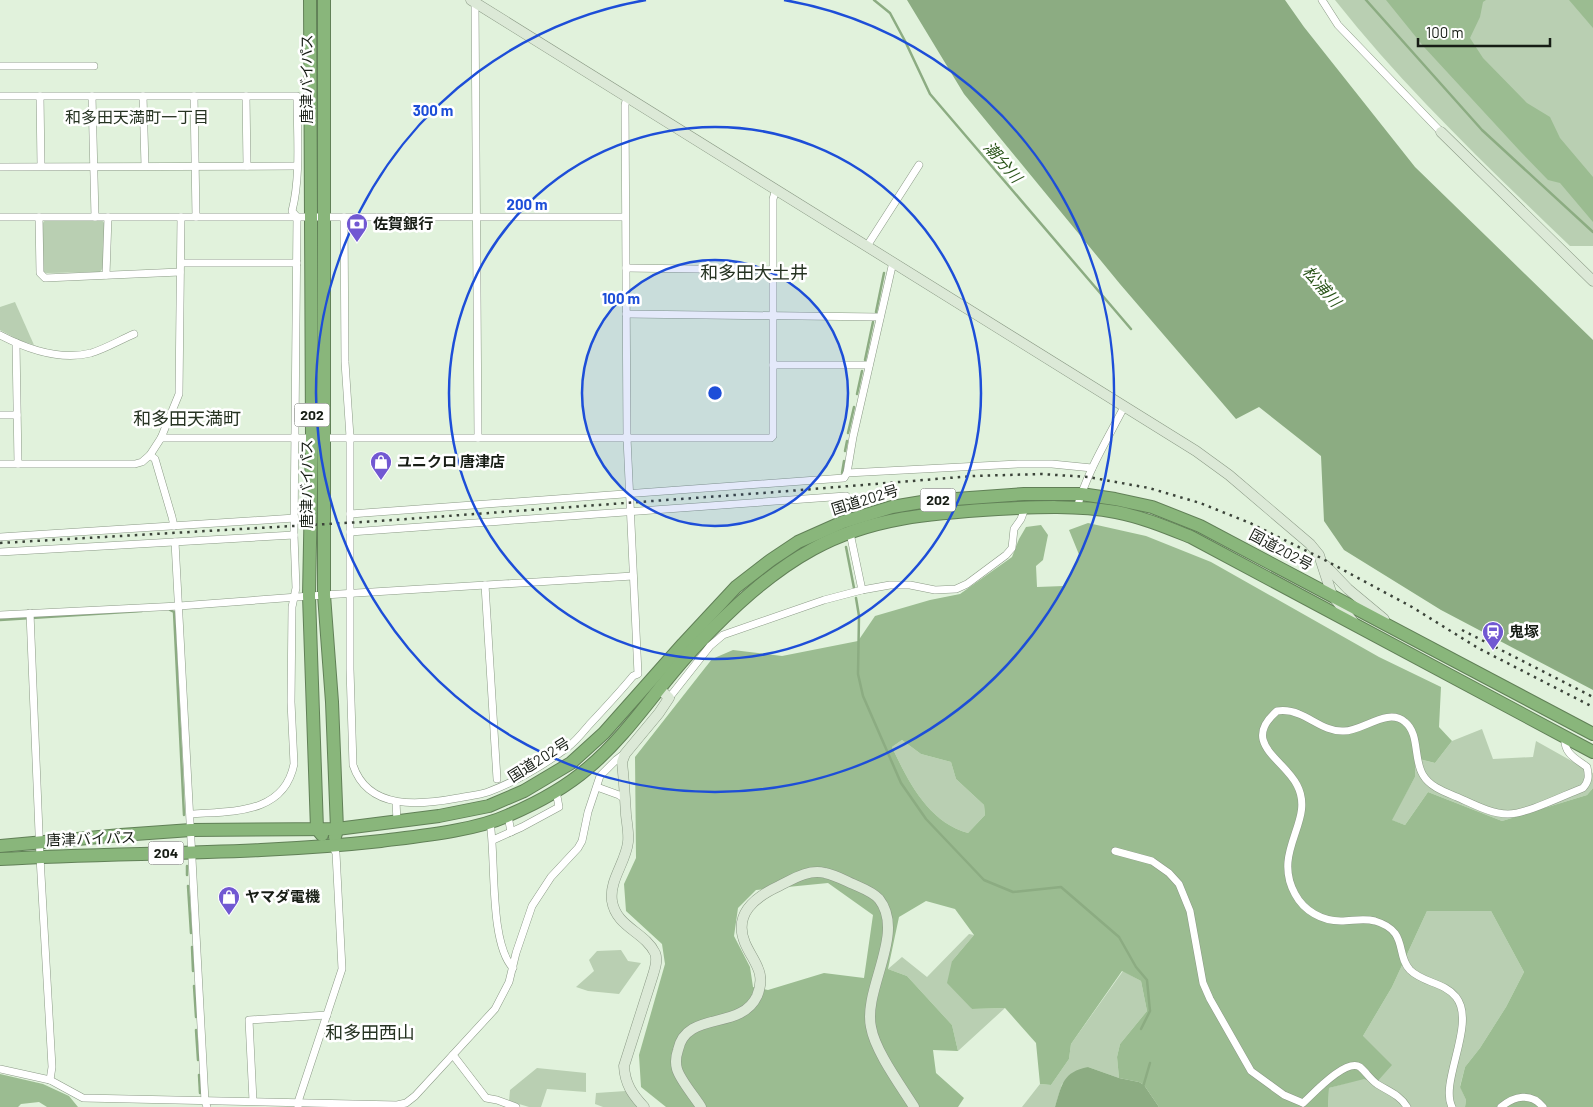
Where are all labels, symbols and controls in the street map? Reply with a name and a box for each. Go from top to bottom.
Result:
scale bar [1418,15,1550,47]
text: 100 m [1426,23,1464,41]
street label: 唐津バイパス [297,34,315,124]
text: 300 m [413,101,453,119]
district label: 和多田天満町一丁目 [65,107,209,126]
water label: 潮分川 [980,137,1028,188]
text: 200 m [506,195,548,213]
bank icon: 佐賀銀行 [345,212,369,243]
place label: 佐賀銀行 [373,214,433,232]
district label: 和多田大土井 [700,261,808,283]
water label: 松浦川 [1299,261,1347,312]
text: 100 m [602,289,640,307]
centre of rings [706,384,724,402]
road number: 202 [294,404,330,426]
district label: 和多田天満町 [133,407,241,429]
street label: 唐津バイパス [297,439,315,529]
shop icon: ユニクロ 唐津店 [369,450,393,481]
place label: ユニクロ 唐津店 [397,452,505,470]
street label: 国道202号 [829,480,901,518]
road number: 202 [920,488,956,512]
street label: 国道202号 [1247,525,1316,573]
station icon: 鬼塚 [1481,620,1505,651]
place label: 鬼塚 [1509,622,1539,640]
street label: 国道202号 [504,733,573,785]
street label: 唐津バイパス [46,827,136,849]
road number: 204 [148,841,184,864]
shop icon: ヤマダ電機 [217,885,241,916]
place label: ヤマダ電機 [245,887,320,905]
district label: 和多田西山 [325,1021,415,1043]

